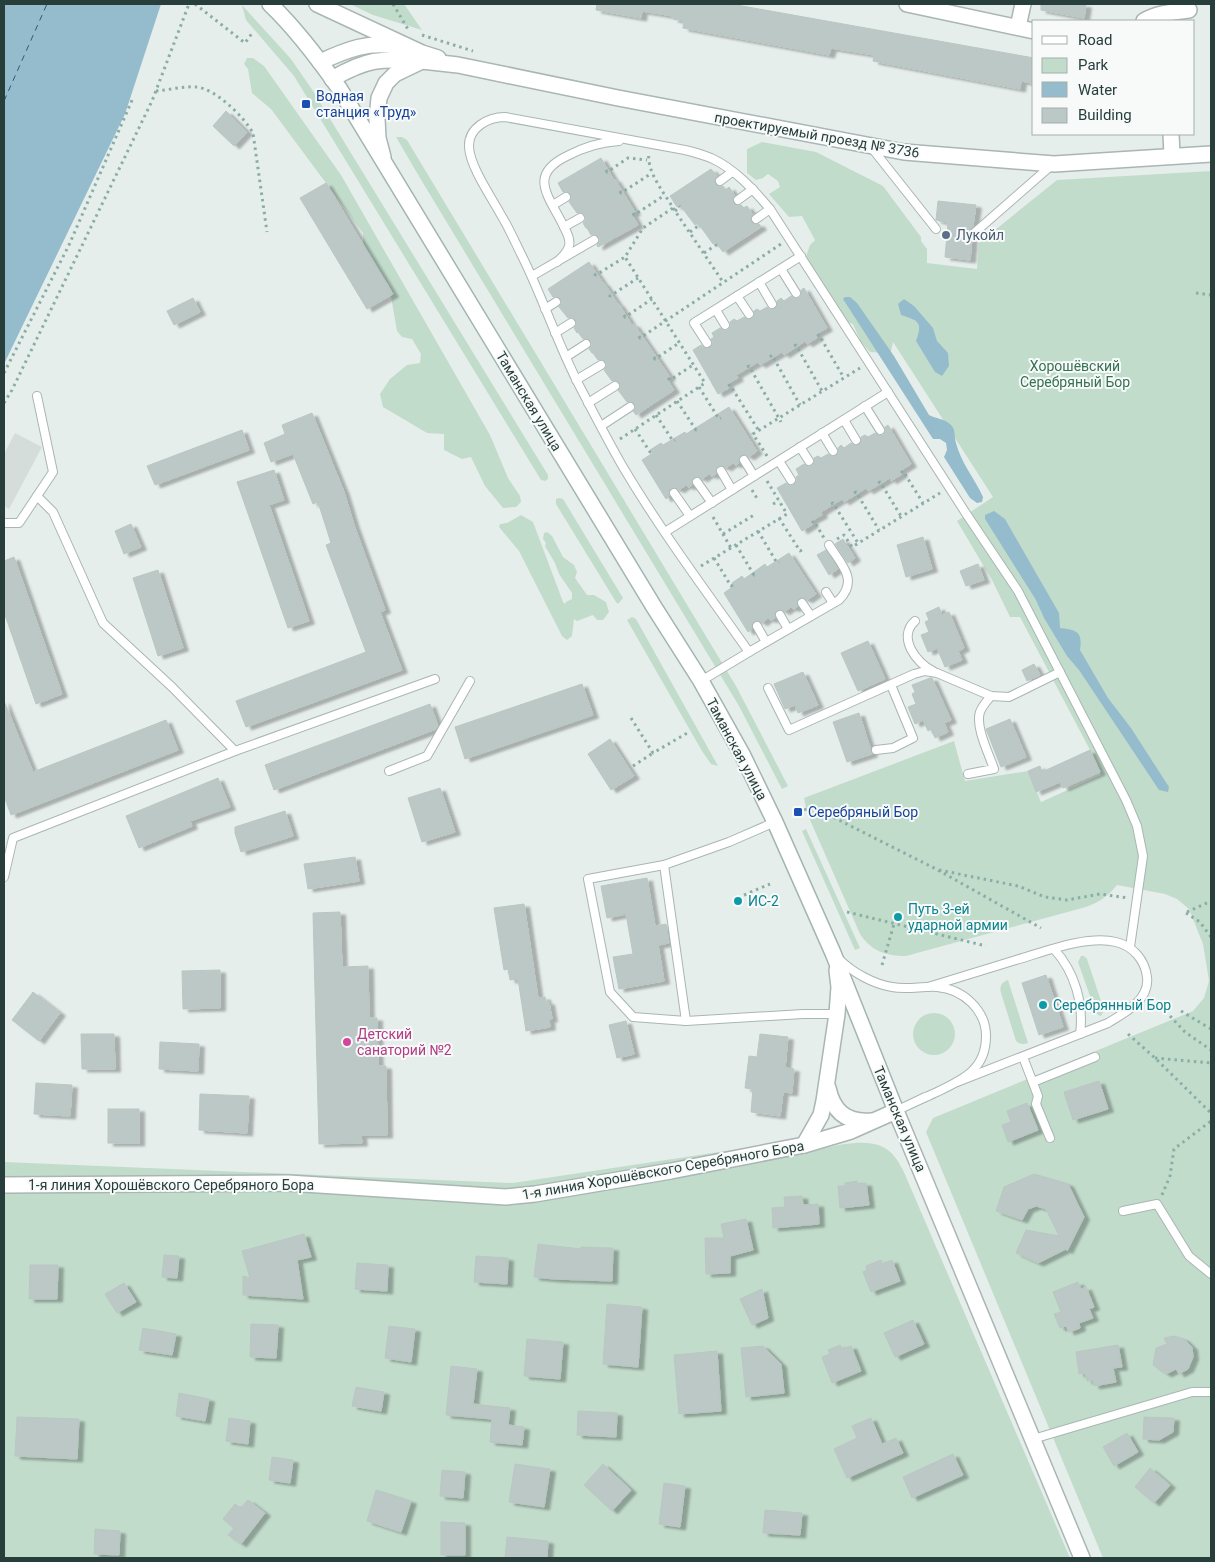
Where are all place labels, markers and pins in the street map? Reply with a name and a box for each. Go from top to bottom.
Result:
place label: Водная станция «Труд» [316,88,417,120]
marker: Водная станция «Труд» [300,98,312,110]
place label: Лукойл [956,227,1004,243]
marker: Лукойл [940,229,952,241]
place label: Серебряный Бор [808,804,918,820]
marker: Серебряный Бор [792,806,804,818]
place label: ИС-2 [748,893,779,909]
marker: ИС-2 [732,895,744,907]
place label: Путь 3-ей ударной армии [908,901,1008,933]
marker: Путь 3-ей ударной армии [892,911,904,923]
place label: Серебрянный Бор [1053,997,1171,1013]
marker: Серебрянный Бор [1037,999,1049,1011]
place label: Детский санаторий №2 [357,1026,452,1058]
marker: Детский санаторий №2 [341,1036,353,1048]

